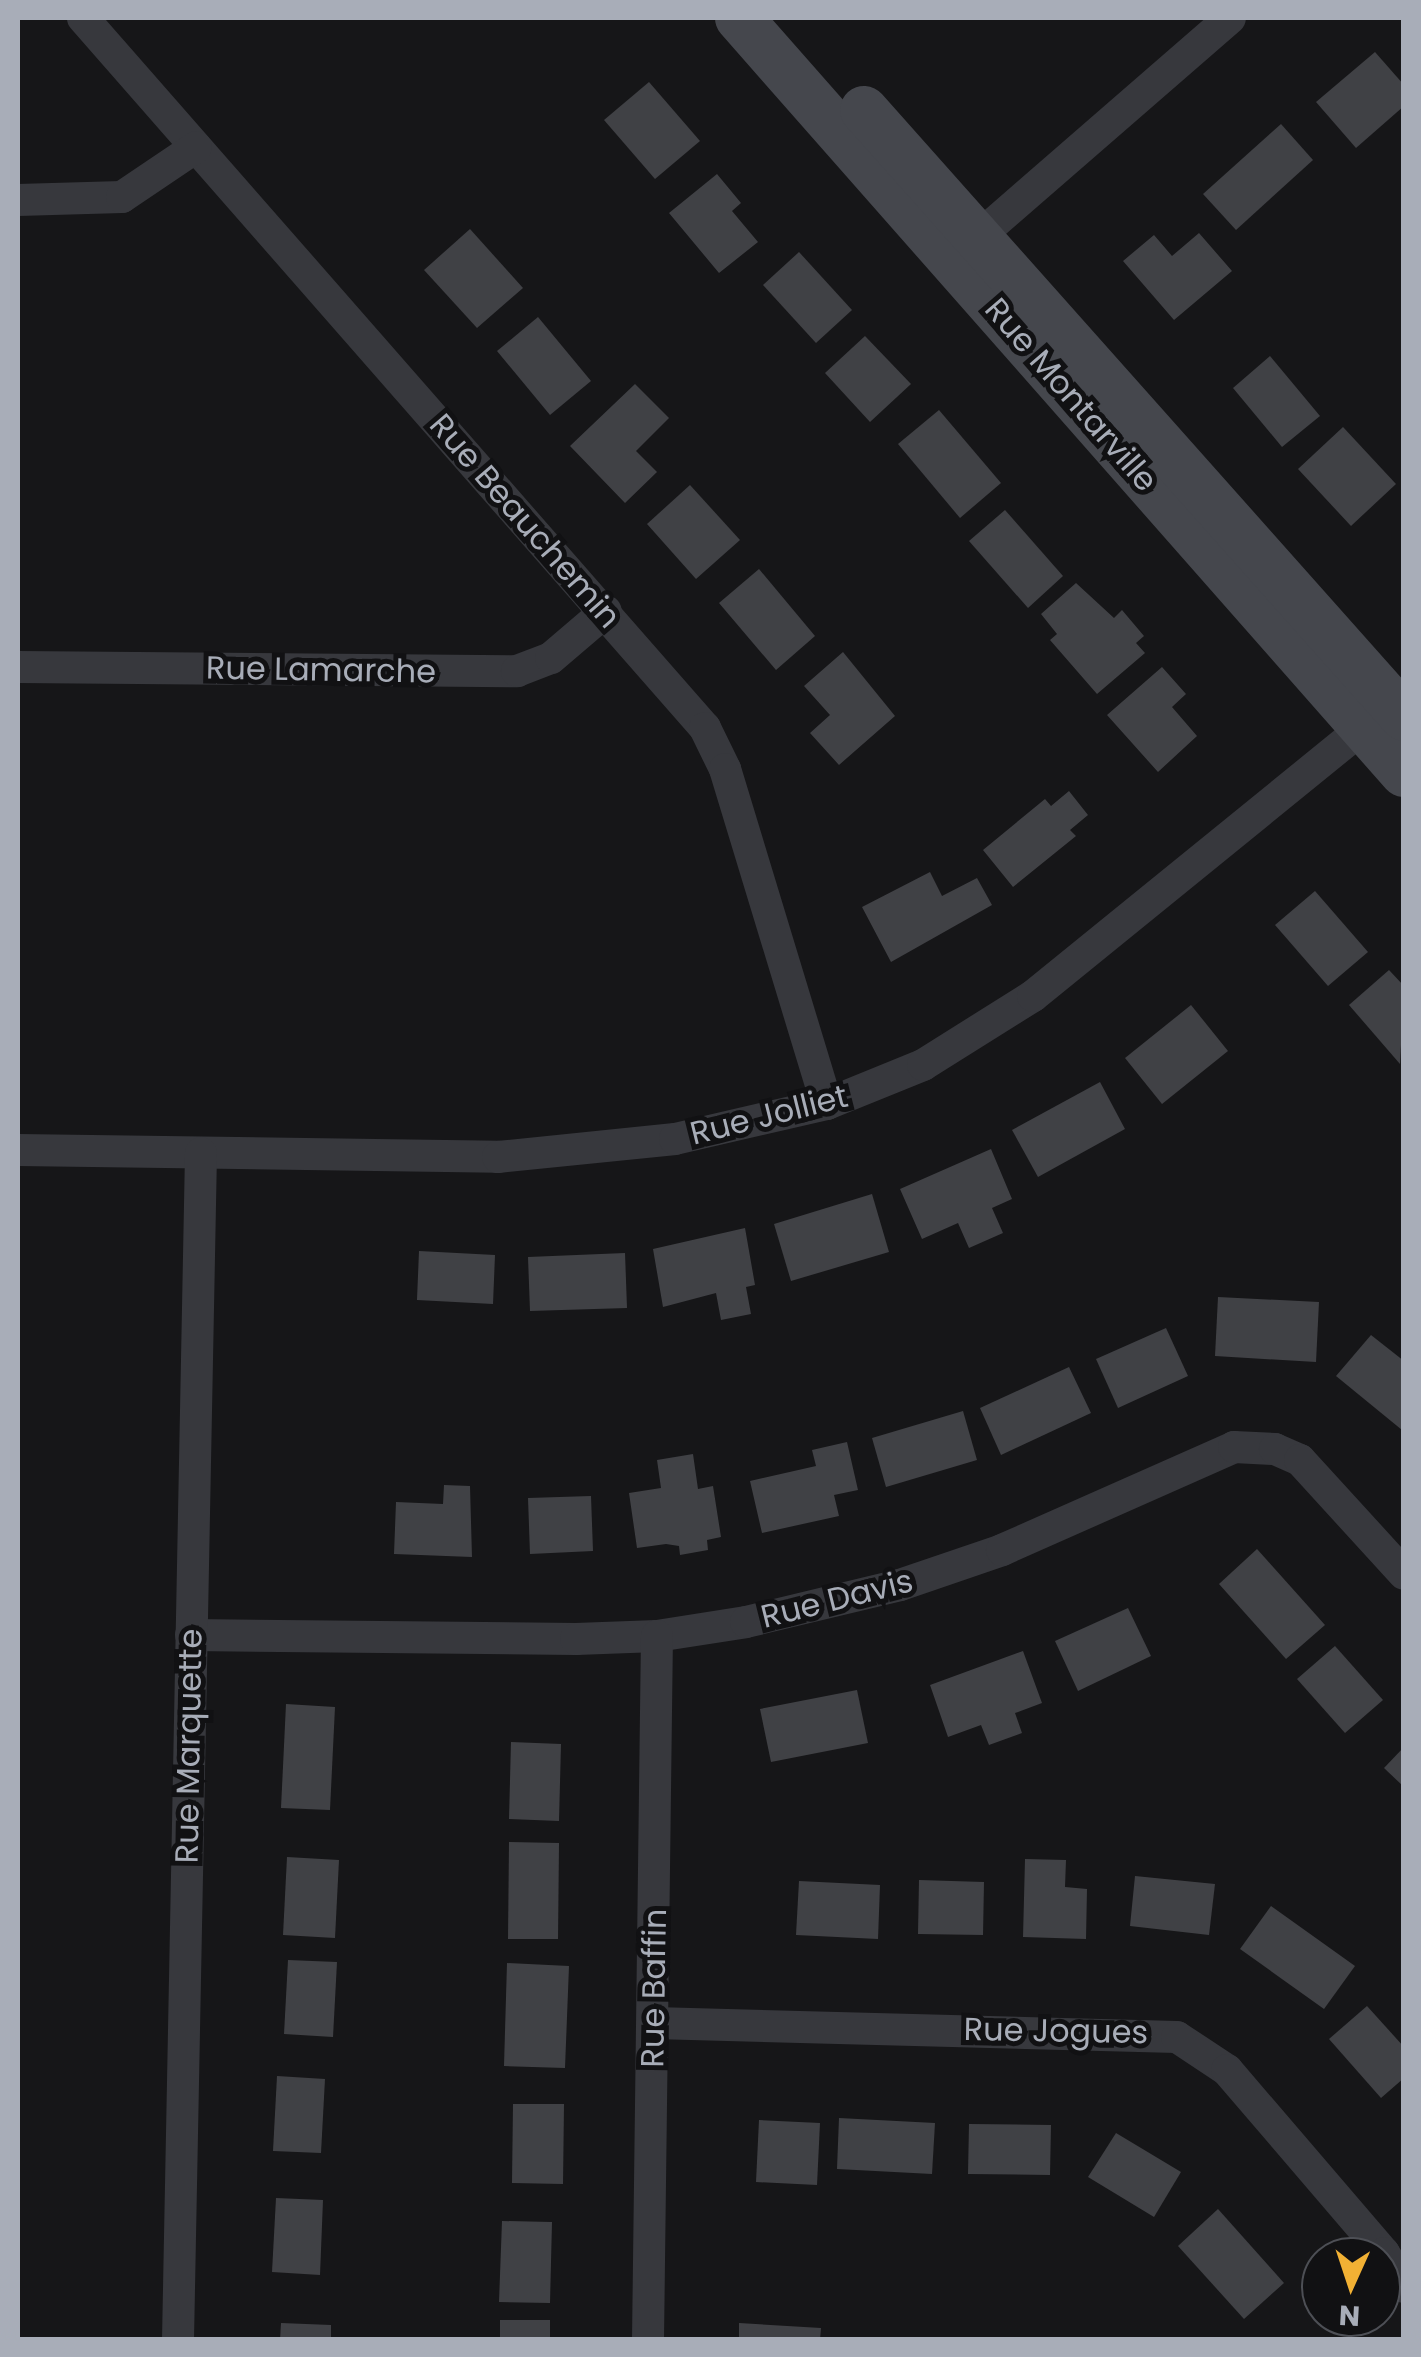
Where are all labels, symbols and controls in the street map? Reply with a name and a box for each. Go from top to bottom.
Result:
street label: Rue Montarville [977,291,1165,499]
street label: Rue Beauchemin [422,406,628,636]
street label: Rue Lamarche [206,649,436,691]
street label: Rue Jolliet [686,1077,852,1153]
street label: Rue Davis [757,1562,917,1636]
street label: Rue Marquette [168,1628,210,1864]
street label: Rue Baffin [633,1908,675,2068]
street label: Rue Jogues [963,2010,1149,2052]
north arrow [1301,2237,1401,2337]
text: N [1338,2295,1361,2335]

